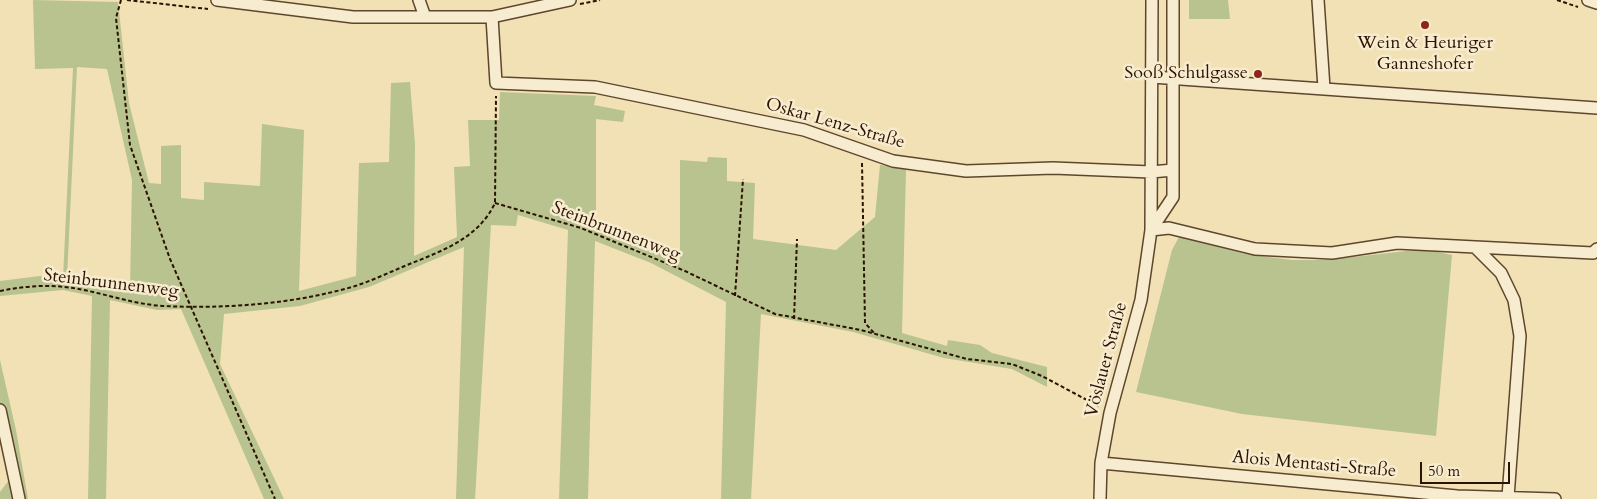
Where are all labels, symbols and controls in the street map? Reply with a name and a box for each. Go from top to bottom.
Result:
marker: Wein & Heuriger Ganneshofer [1419,19,1431,31]
place label: Wein & Heuriger Ganneshofer [1357,33,1493,76]
place label: Sooß Schulgasse [1124,63,1248,85]
marker: Sooß Schulgasse [1252,68,1264,80]
street label: Oskar Lenz-Straße [763,94,907,154]
street label: Steinbrunnenweg [549,198,683,266]
street label: Steinbrunnenweg [42,265,180,303]
street label: Vöslauer Straße [1081,300,1133,420]
street label: Alois Mentasti-Straße [1231,447,1397,483]
scale bar [1422,452,1512,484]
text: 50 m [1428,461,1460,481]

